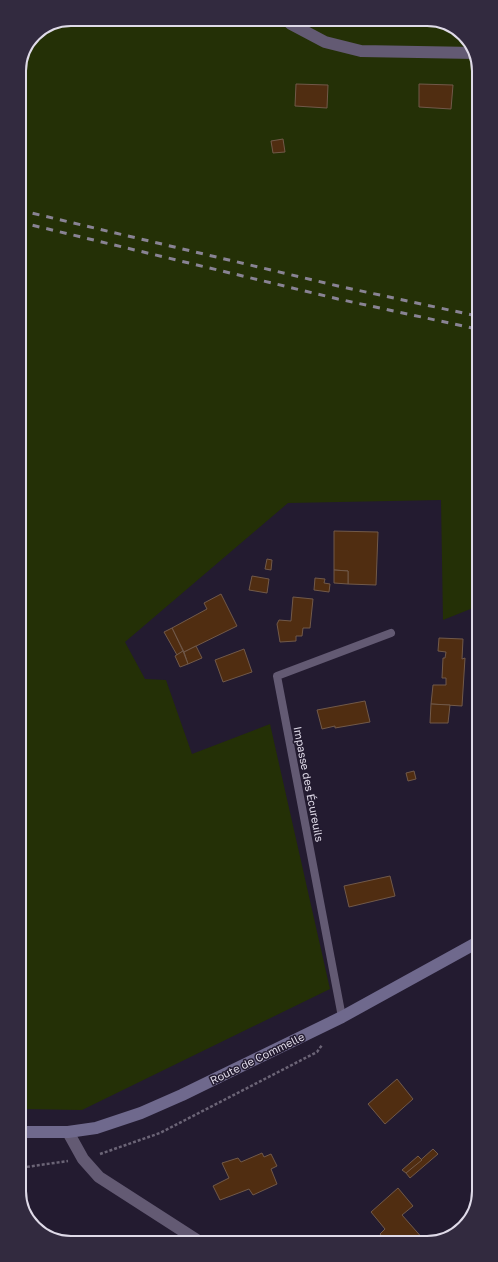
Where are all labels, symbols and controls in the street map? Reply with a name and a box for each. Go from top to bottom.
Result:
street label: Impasse des Écureuils [291,725,327,843]
street label: Route de Commelle [208,1030,306,1086]

